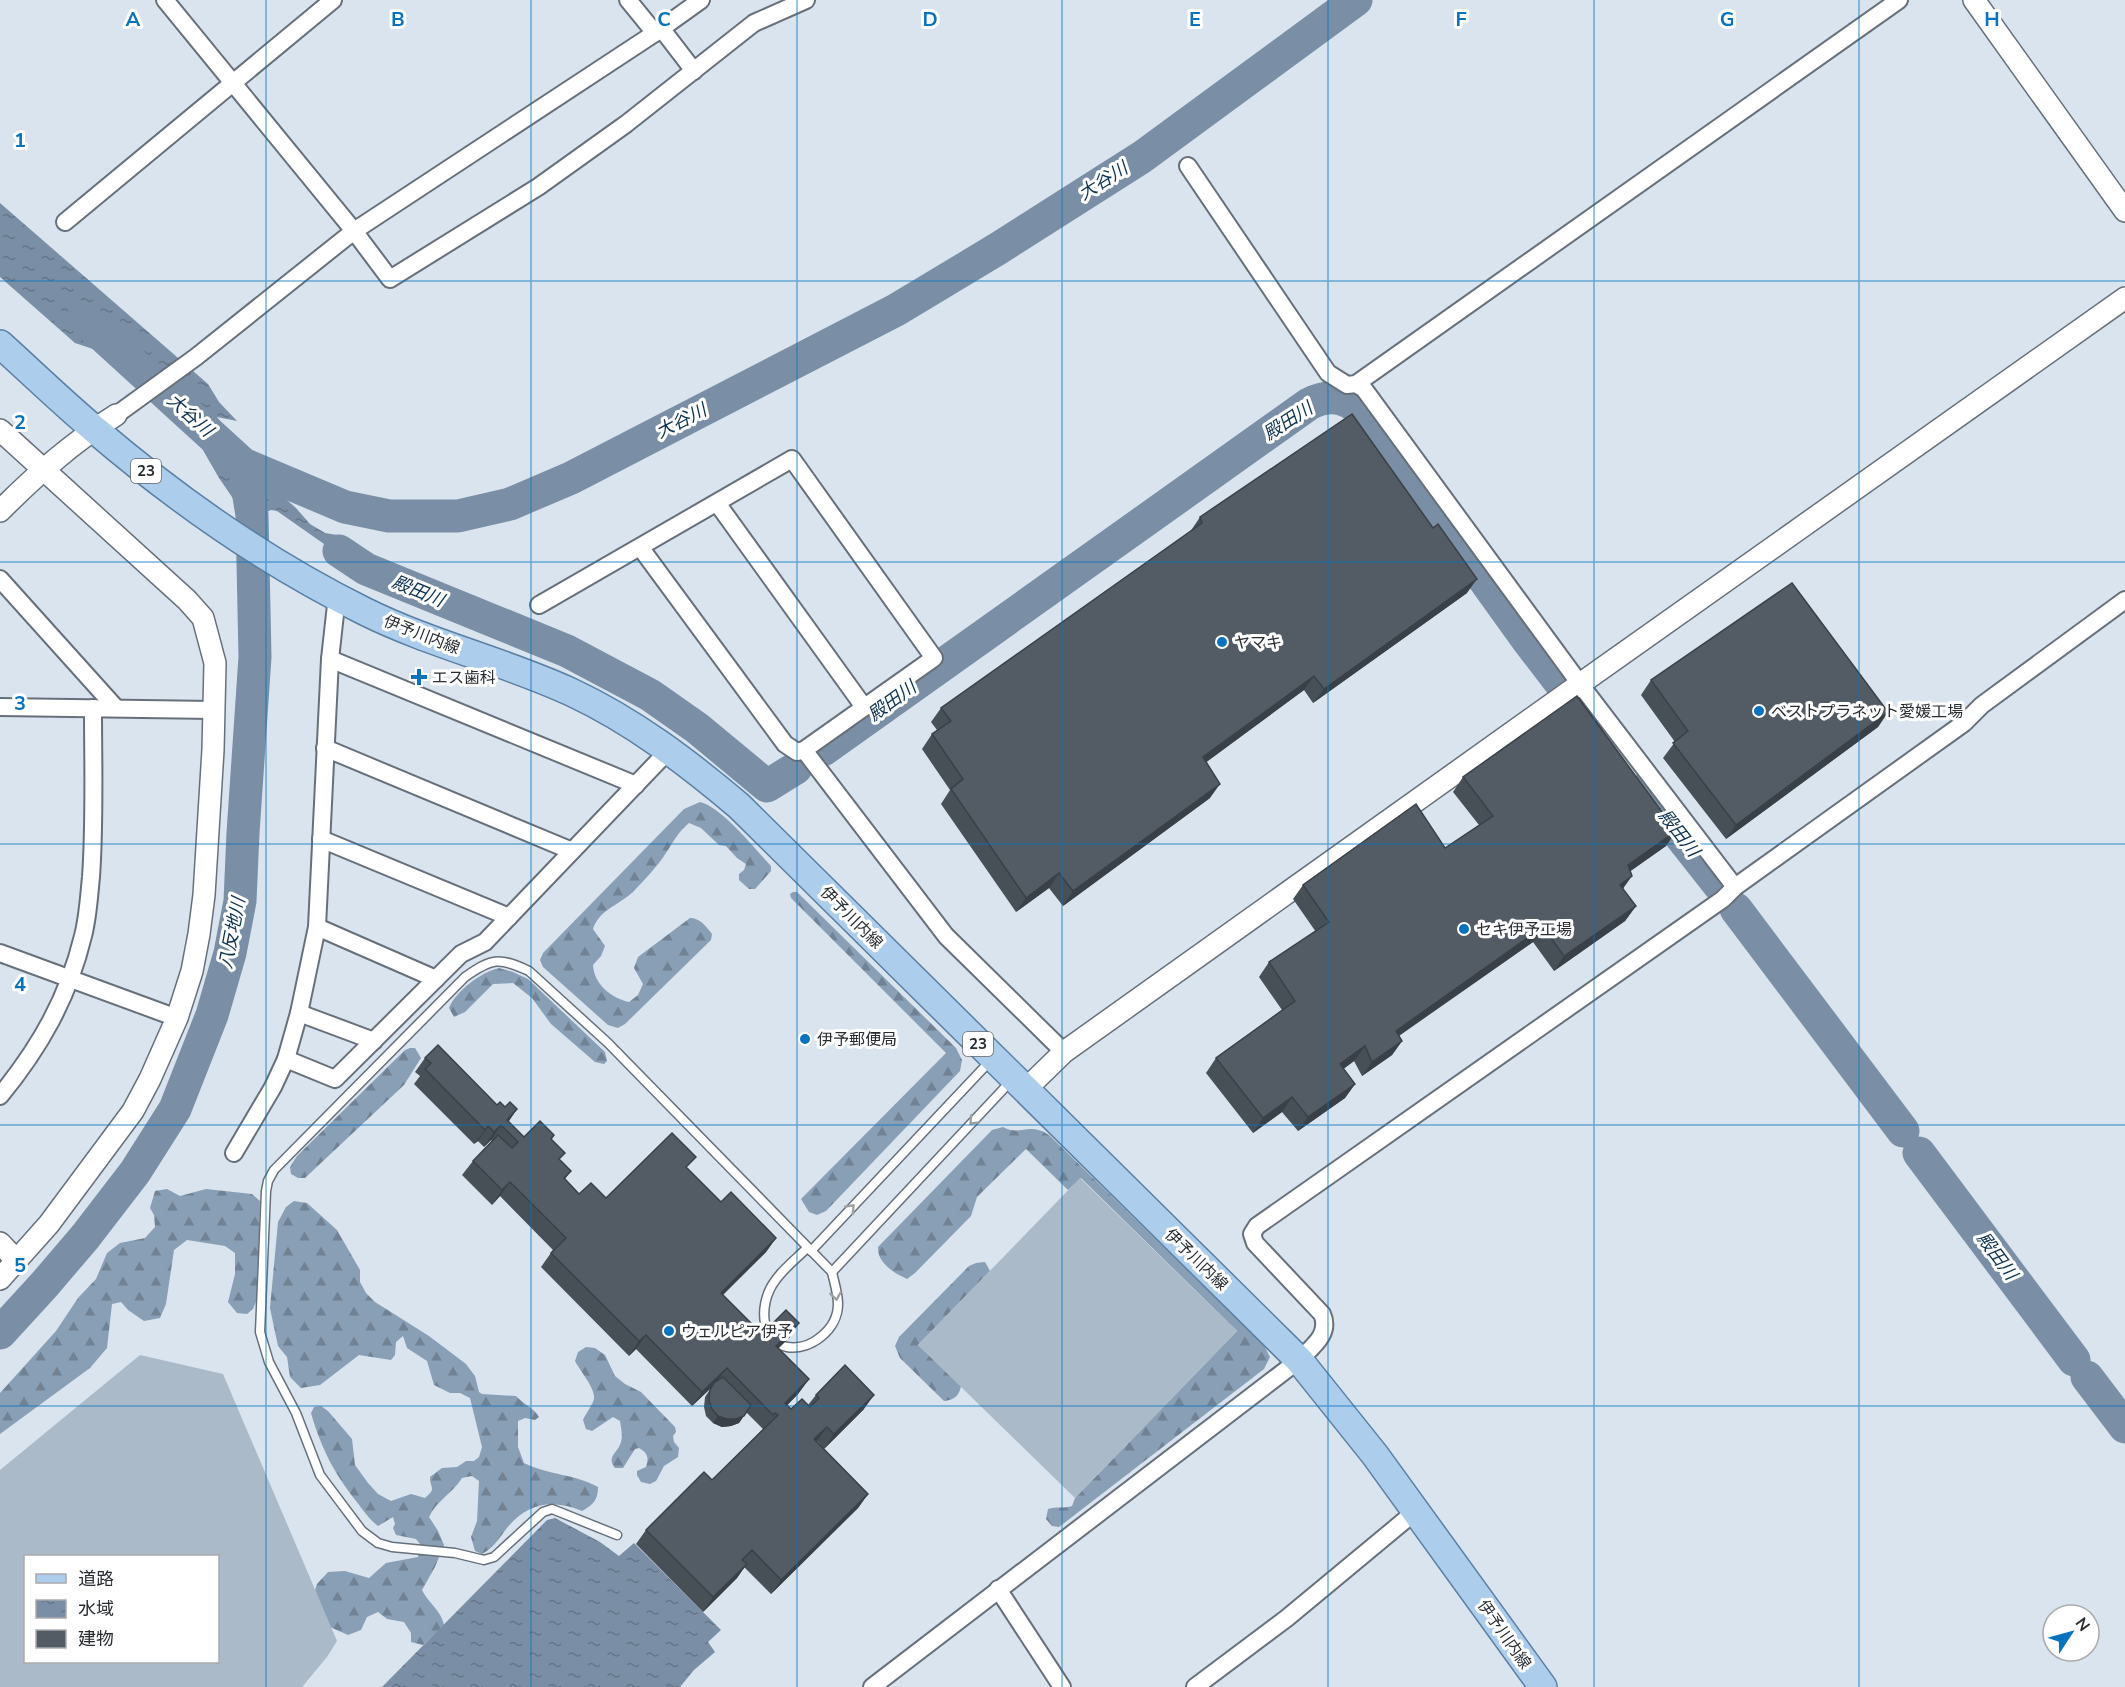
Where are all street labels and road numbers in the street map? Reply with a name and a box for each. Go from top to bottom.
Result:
road number: 23 [131,459,161,483]
street label: 伊予川内線 [380,610,463,660]
street label: 伊予川内線 [815,882,887,954]
road number: 23 [963,1032,993,1056]
street label: 伊予川内線 [1160,1224,1233,1295]
street label: 伊予川内線 [1472,1595,1536,1674]

